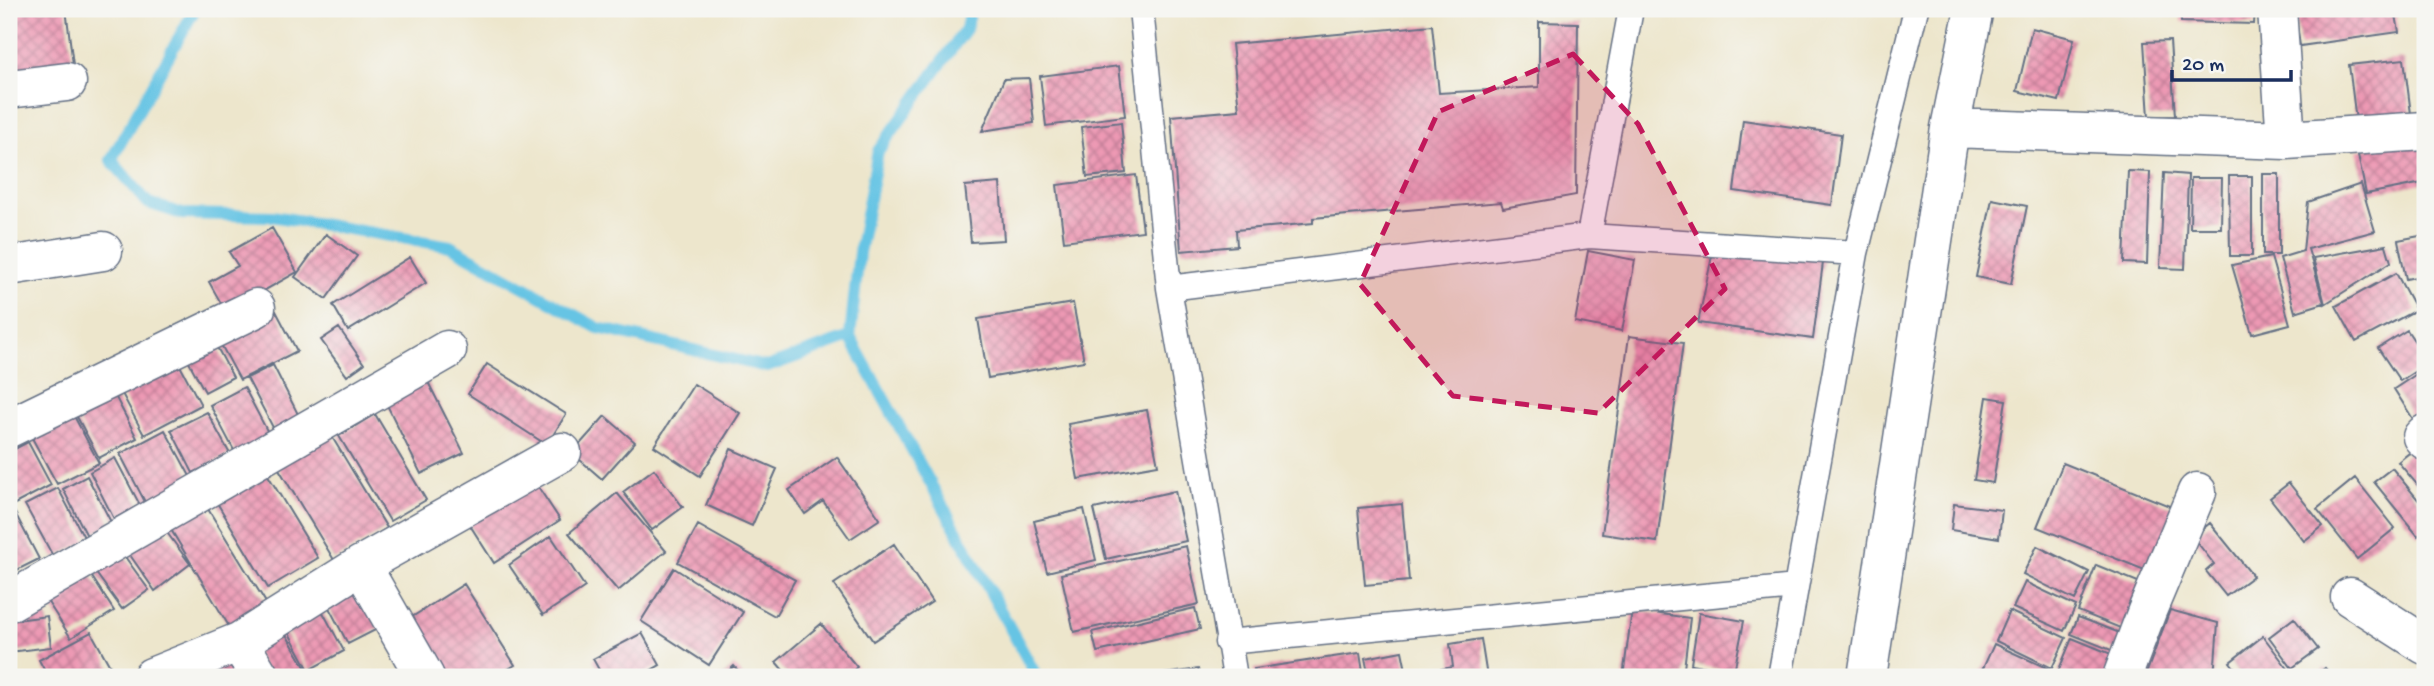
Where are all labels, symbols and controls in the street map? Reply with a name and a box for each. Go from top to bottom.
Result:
scale bar [2172,38,2290,82]
text: 20 m [2182,54,2224,79]

